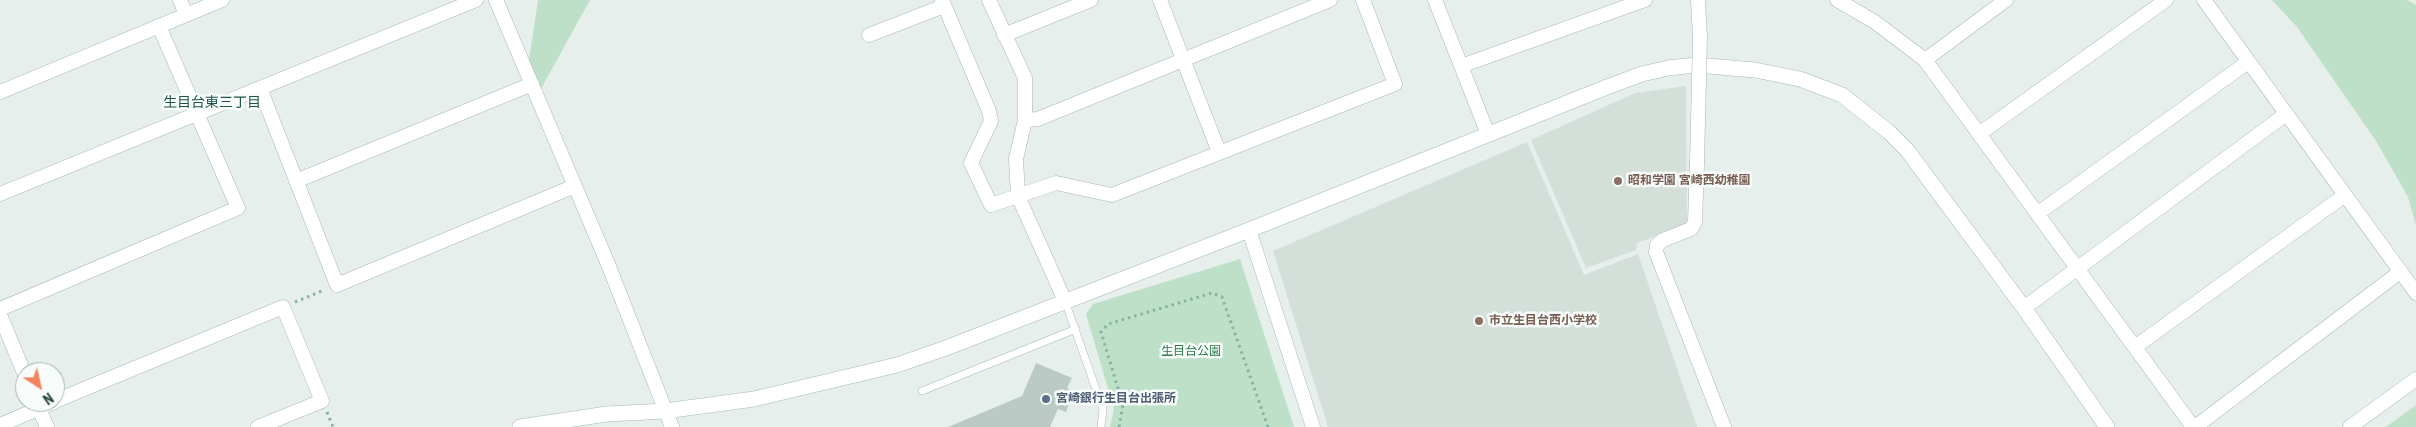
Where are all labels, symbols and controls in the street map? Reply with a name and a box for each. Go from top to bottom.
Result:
district label: 生目台東三丁目 [163,95,261,111]
place label: 昭和学園 宮崎西幼稚園 [1628,174,1751,188]
marker: 昭和学園 宮崎西幼稚園 [1612,175,1624,187]
place label: 市立生目台西小学校 [1489,314,1597,328]
marker: 市立生目台西小学校 [1473,315,1485,327]
park label: 生目台公園 [1161,345,1221,359]
north arrow [15,362,65,412]
text: N [40,389,56,407]
place label: 宮崎銀行生目台出張所 [1056,392,1176,406]
marker: 宮崎銀行生目台出張所 [1040,393,1052,405]

